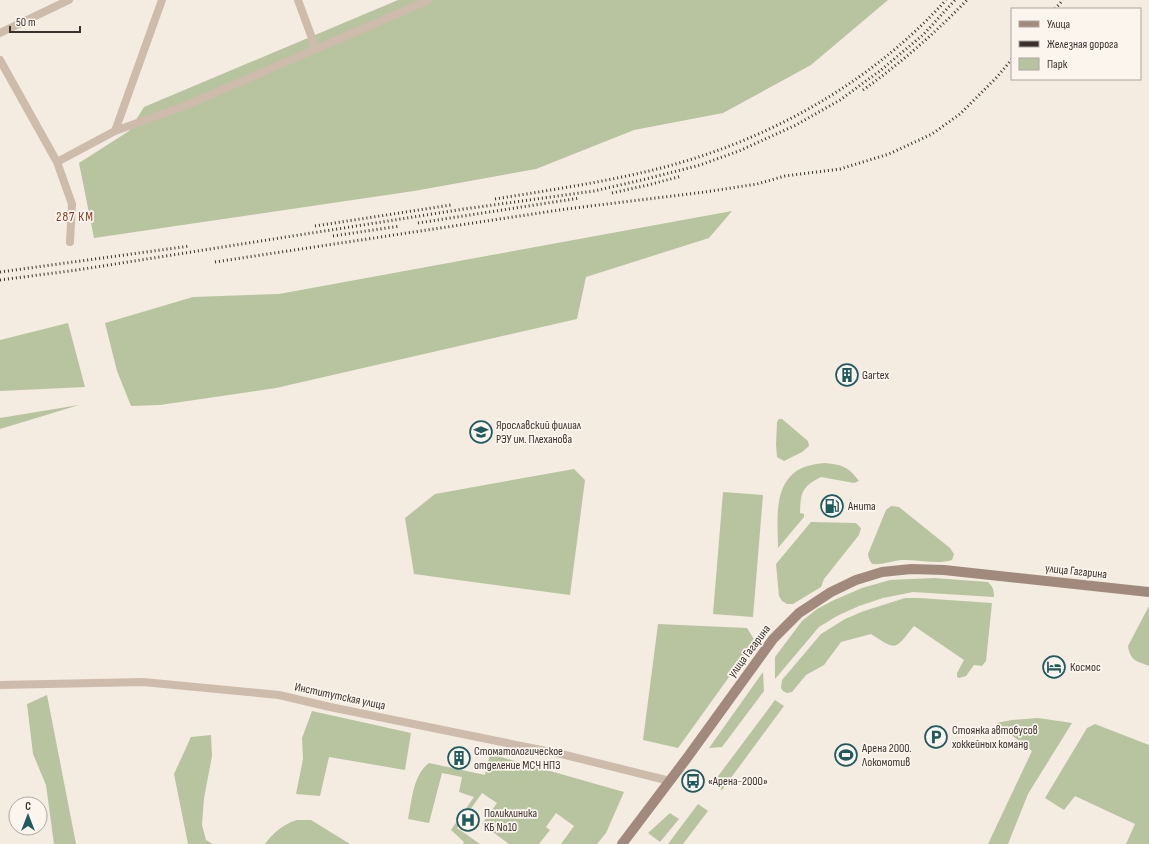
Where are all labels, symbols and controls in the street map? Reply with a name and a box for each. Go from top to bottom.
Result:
scale bar [10,8,80,34]
legend [1011,8,1141,80]
text: 50 m [16,15,36,30]
text: Улица [1047,17,1071,32]
text: Железная дорога [1047,37,1119,52]
text: Парк [1047,57,1068,72]
district label: 287 КМ [56,209,94,225]
building icon: Gartex [834,362,860,388]
place label: Gartex [862,368,889,383]
place label: Ярославский филиал РЭУ им. Плеханова [496,418,582,447]
school or university icon: Ярославский филиал РЭУ им. Плеханова [468,419,494,445]
fuel station icon: Анита [819,493,845,519]
place label: Анита [847,499,876,514]
street label: улица Гагарина [1044,561,1108,582]
street label: улица Гагарина [725,622,774,681]
hotel icon: Космос [1041,654,1067,680]
place label: Космос [1070,660,1101,675]
street label: Институтская улица [293,680,387,714]
place label: Стоянка автобусов хоккейных команд [952,723,1038,752]
parking icon: Стоянка автобусов хоккейных команд [923,724,949,750]
place label: Арена 2000. Локомотив [861,741,912,770]
sports icon: Арена 2000. Локомотив [833,742,859,768]
place label: Стоматологическое отделение МСЧ НПЗ [474,744,563,773]
building icon: Стоматологическое отделение МСЧ НПЗ [446,745,472,771]
bus stop icon: «Арена-2000» [680,768,706,794]
place label: «Арена-2000» [708,774,768,789]
north arrow [8,796,48,836]
text: С [25,800,31,813]
place label: Поликлиника КБ No10 [484,806,538,835]
hospital icon: Поликлиника КБ No10 [455,807,481,833]

